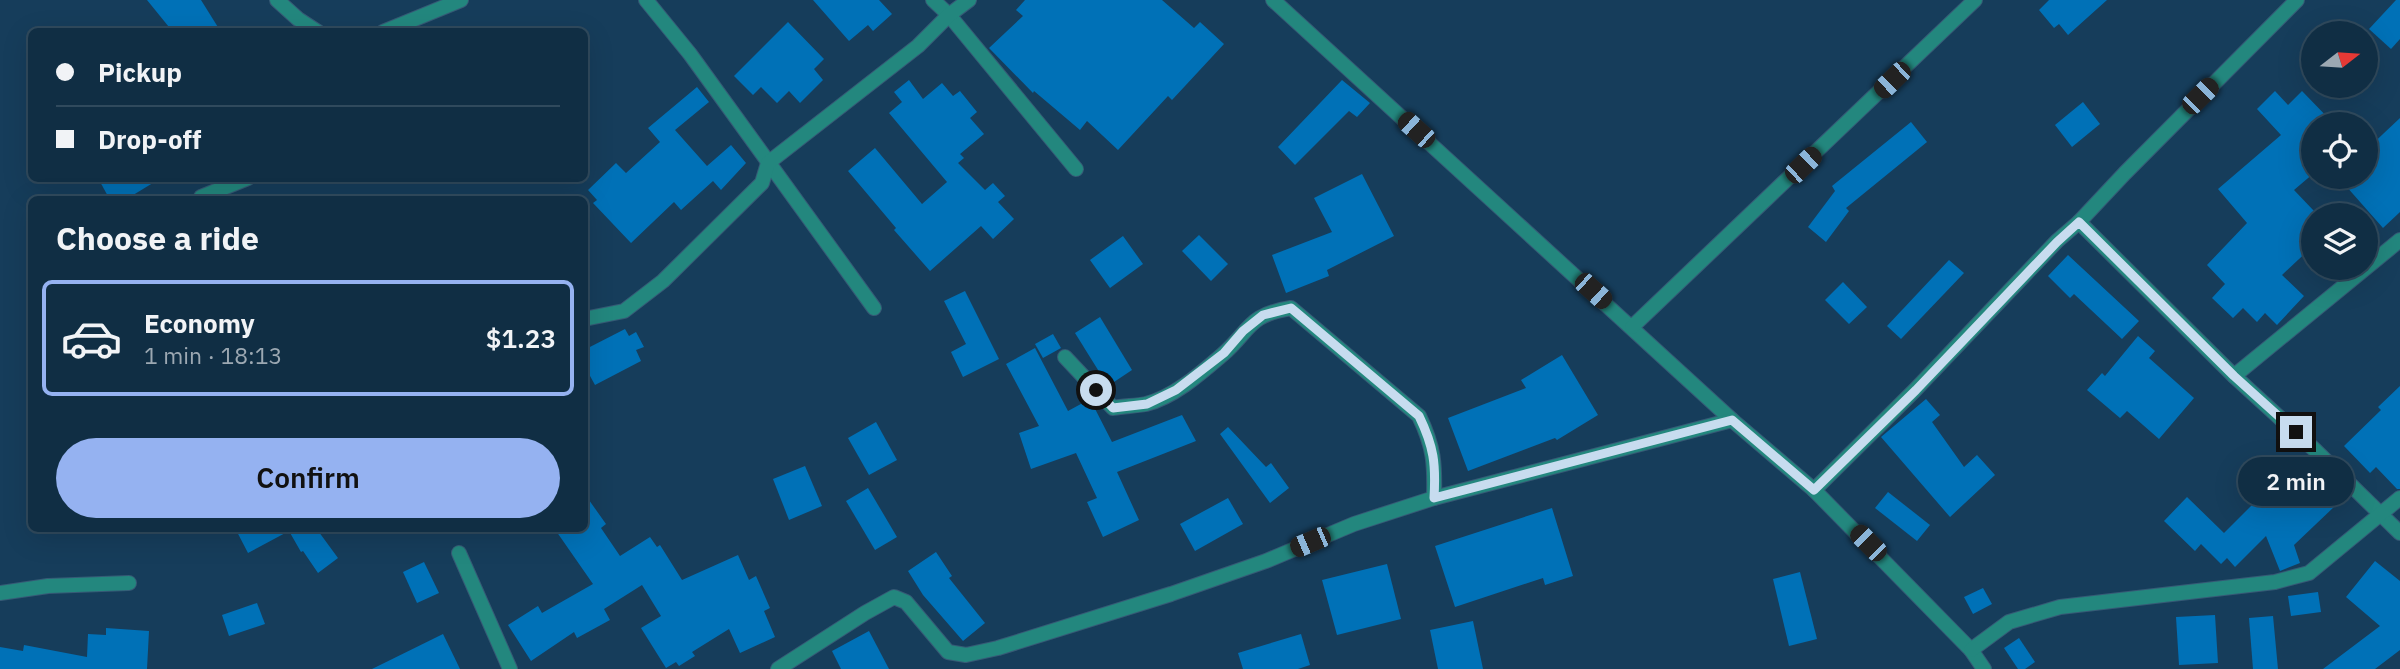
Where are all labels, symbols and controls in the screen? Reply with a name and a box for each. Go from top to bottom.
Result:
north arrow [2301,21,2378,98]
map controls [2301,21,2378,280]
text: Pickup [98,55,182,89]
car [1870,58,1915,102]
car [2178,74,2223,118]
car [1394,108,1439,152]
button: locate [2301,112,2378,189]
text: Drop-off [98,122,201,156]
car [1781,143,1826,187]
button: layers [2301,203,2378,280]
text: Choose a ride [56,217,259,259]
car [1571,269,1616,313]
text: Economy [144,306,255,340]
icon: car [60,307,123,370]
text: $1.23 [486,321,556,355]
text: 1 min · 18:13 [144,340,282,370]
route start [1080,374,1112,406]
route end [2280,416,2312,448]
button: Confirm [56,438,560,518]
callout: 2 min [2238,457,2354,506]
text: 2 min [2266,466,2326,496]
car [1846,521,1891,565]
car [1287,524,1334,560]

